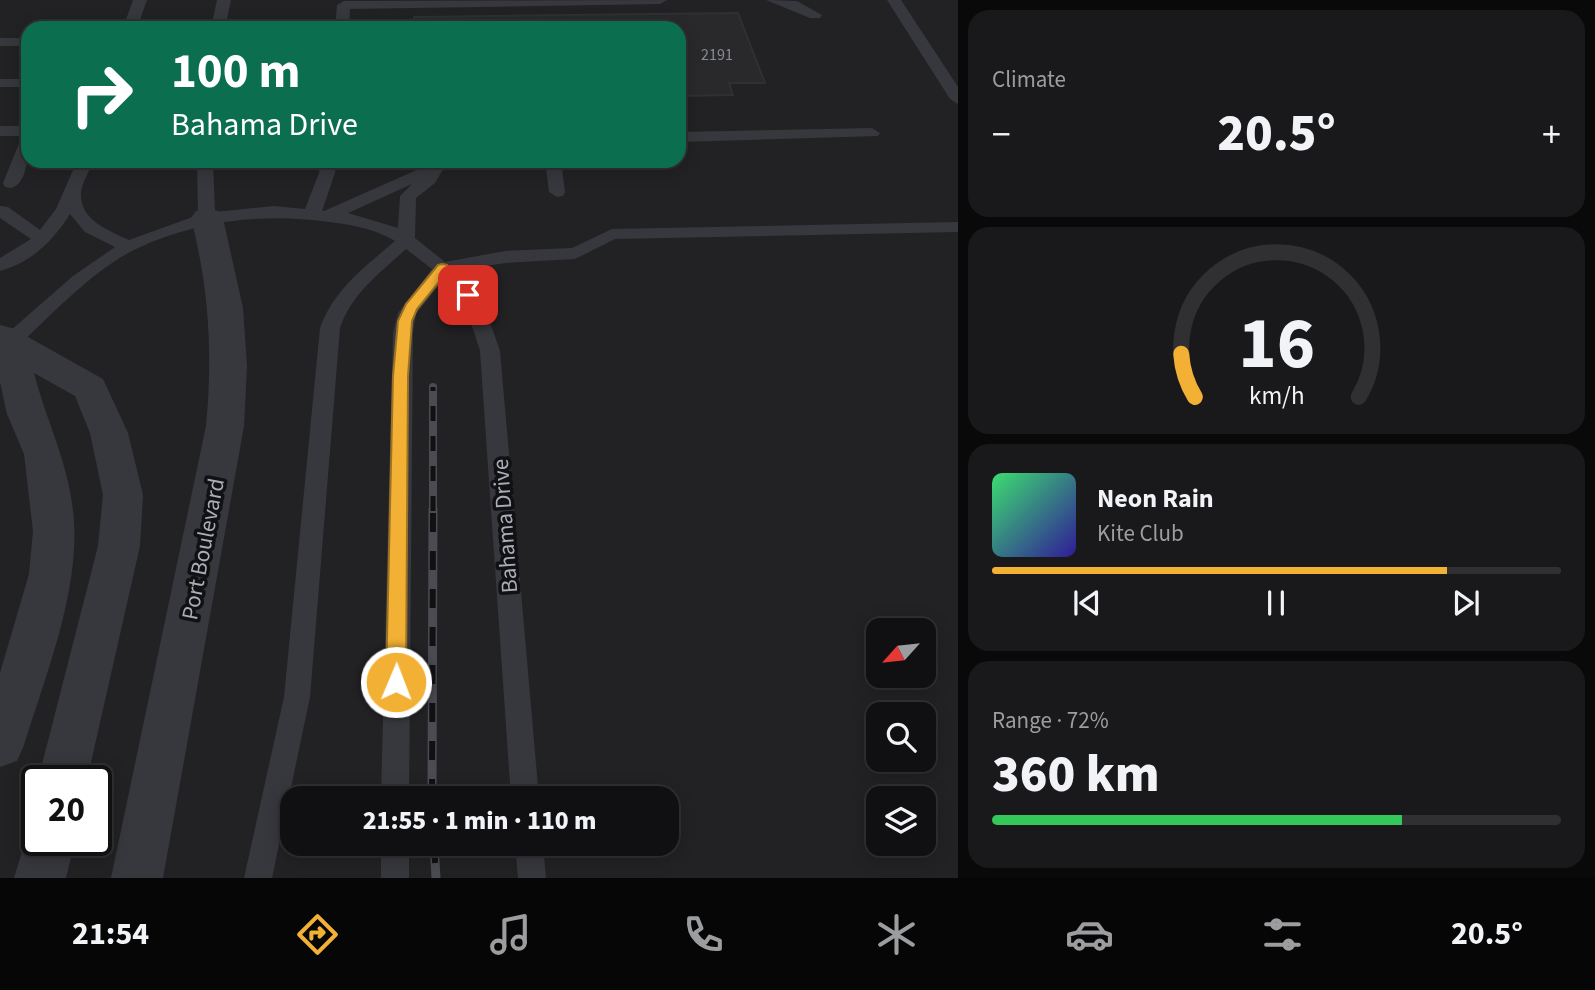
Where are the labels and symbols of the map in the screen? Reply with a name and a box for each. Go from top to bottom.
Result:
house number: 2191 [701,44,733,66]
pin [438,265,498,325]
street label: Bahama Drive [484,458,526,594]
street label: Port Boulevard [173,475,233,623]
north arrow [866,618,936,688]
position arrow [359,645,433,719]
speed limit sign: 20 [21,765,112,856]

